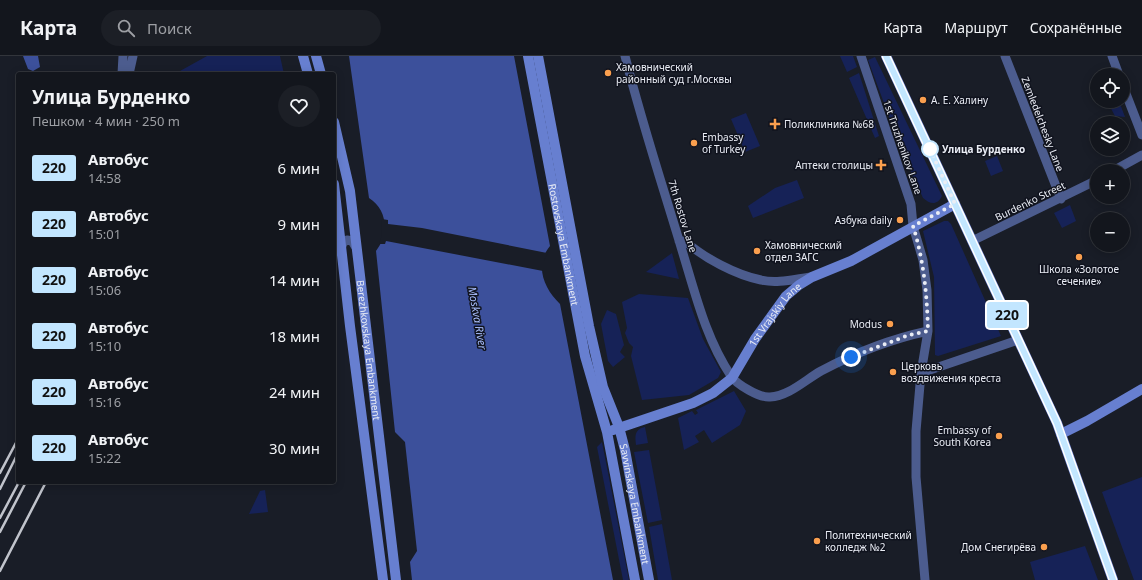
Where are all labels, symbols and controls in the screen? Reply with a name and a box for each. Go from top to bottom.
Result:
search box [101,10,381,46]
text: Карта [20,15,77,41]
icon: search [115,17,137,39]
text: Поиск [147,18,192,38]
text: Карта [883,18,922,37]
text: Маршрут [944,18,1008,37]
text: Сохранённые [1030,18,1122,37]
place label: Хамовнический районный суд г.Москвы [616,60,732,86]
marker: Хамовнический районный суд г.Москвы [603,68,613,78]
map controls [1090,68,1130,252]
button: locate [1090,68,1130,108]
street label: Zemledelchesky Lane [1018,75,1068,174]
text: Улица Бурденко [32,84,190,110]
button: heart [278,85,320,127]
place label: А. Е. Халину [931,93,989,107]
marker: А. Е. Халину [918,95,928,105]
street label: 1st Truzhenikov Lane [880,98,926,196]
text: Пешком · 4 мин · 250 m [32,112,180,130]
button: layers [1090,116,1130,156]
place label: Поликлиника №68 [784,117,874,131]
marker: Поликлиника №68 [769,118,781,130]
place label: Embassy of Turkey [702,130,746,156]
marker: Embassy of Turkey [689,138,699,148]
marker: Улица Бурденко [921,140,939,158]
place label: Улица Бурденко [942,142,1025,156]
text: Автобус [88,149,149,169]
text: 220 [42,158,66,177]
text: 6 мин [277,158,320,178]
place label: Аптеки столицы [795,158,873,172]
marker: Аптеки столицы [876,160,886,170]
button: + [1090,164,1130,204]
text: 14:58 [88,169,121,187]
street label: 7th Rostov Lane [665,178,701,254]
street label: Burdenko Street [993,178,1068,224]
street label: Rostovskaya Embankment [545,182,582,307]
text: Автобус [88,205,149,225]
button: − [1090,212,1130,252]
place label: Азбука daily [835,213,893,227]
text: 220 [42,214,66,233]
text: 9 мин [277,214,320,234]
marker: Азбука daily [895,215,905,225]
text: 15:01 [88,225,121,243]
place label: Хамовнический отдел ЗАГС [765,238,842,264]
marker: Хамовнический отдел ЗАГС [752,246,762,256]
marker: Школа «Золотое сечение» [1074,252,1084,262]
text: Автобус [88,261,149,281]
place label: Школа «Золотое сечение» [1039,262,1119,288]
text: 220 [42,270,66,289]
text: 14 мин [269,270,320,290]
street label: Berezhkovskaya Embankment [354,279,384,421]
street label: 1st Vrajskiy Lane [745,279,804,349]
text: 15:06 [88,281,121,299]
water label: Moskva River [465,285,491,351]
line badge: 220 [984,302,1030,328]
text: 220 [995,305,1019,324]
text: Автобус [88,317,149,337]
place label: Modus [850,317,882,331]
marker: Modus [885,319,895,329]
text: 220 [42,326,66,345]
text: 18 мин [269,326,320,346]
text: 15:10 [88,337,121,355]
your location [841,347,861,367]
place label: Церковь воздвижения креста [901,359,1001,385]
marker: Церковь воздвижения креста [888,367,898,377]
text: Автобус [88,373,149,393]
text: 220 [42,382,66,401]
text: 24 мин [269,382,320,402]
text: 15:16 [88,393,121,411]
place label: Embassy of South Korea [933,423,992,449]
text: Автобус [88,429,149,449]
marker: Embassy of South Korea [994,431,1004,441]
text: 220 [42,438,66,457]
text: 30 мин [269,438,320,458]
street label: Savvinskaya Embankment [617,442,653,566]
text: 15:22 [88,449,121,467]
place label: Политехнический колледж №2 [825,528,912,554]
marker: Политехнический колледж №2 [812,536,822,546]
place label: Дом Снегирёва [961,540,1036,554]
marker: Дом Снегирёва [1039,542,1049,552]

